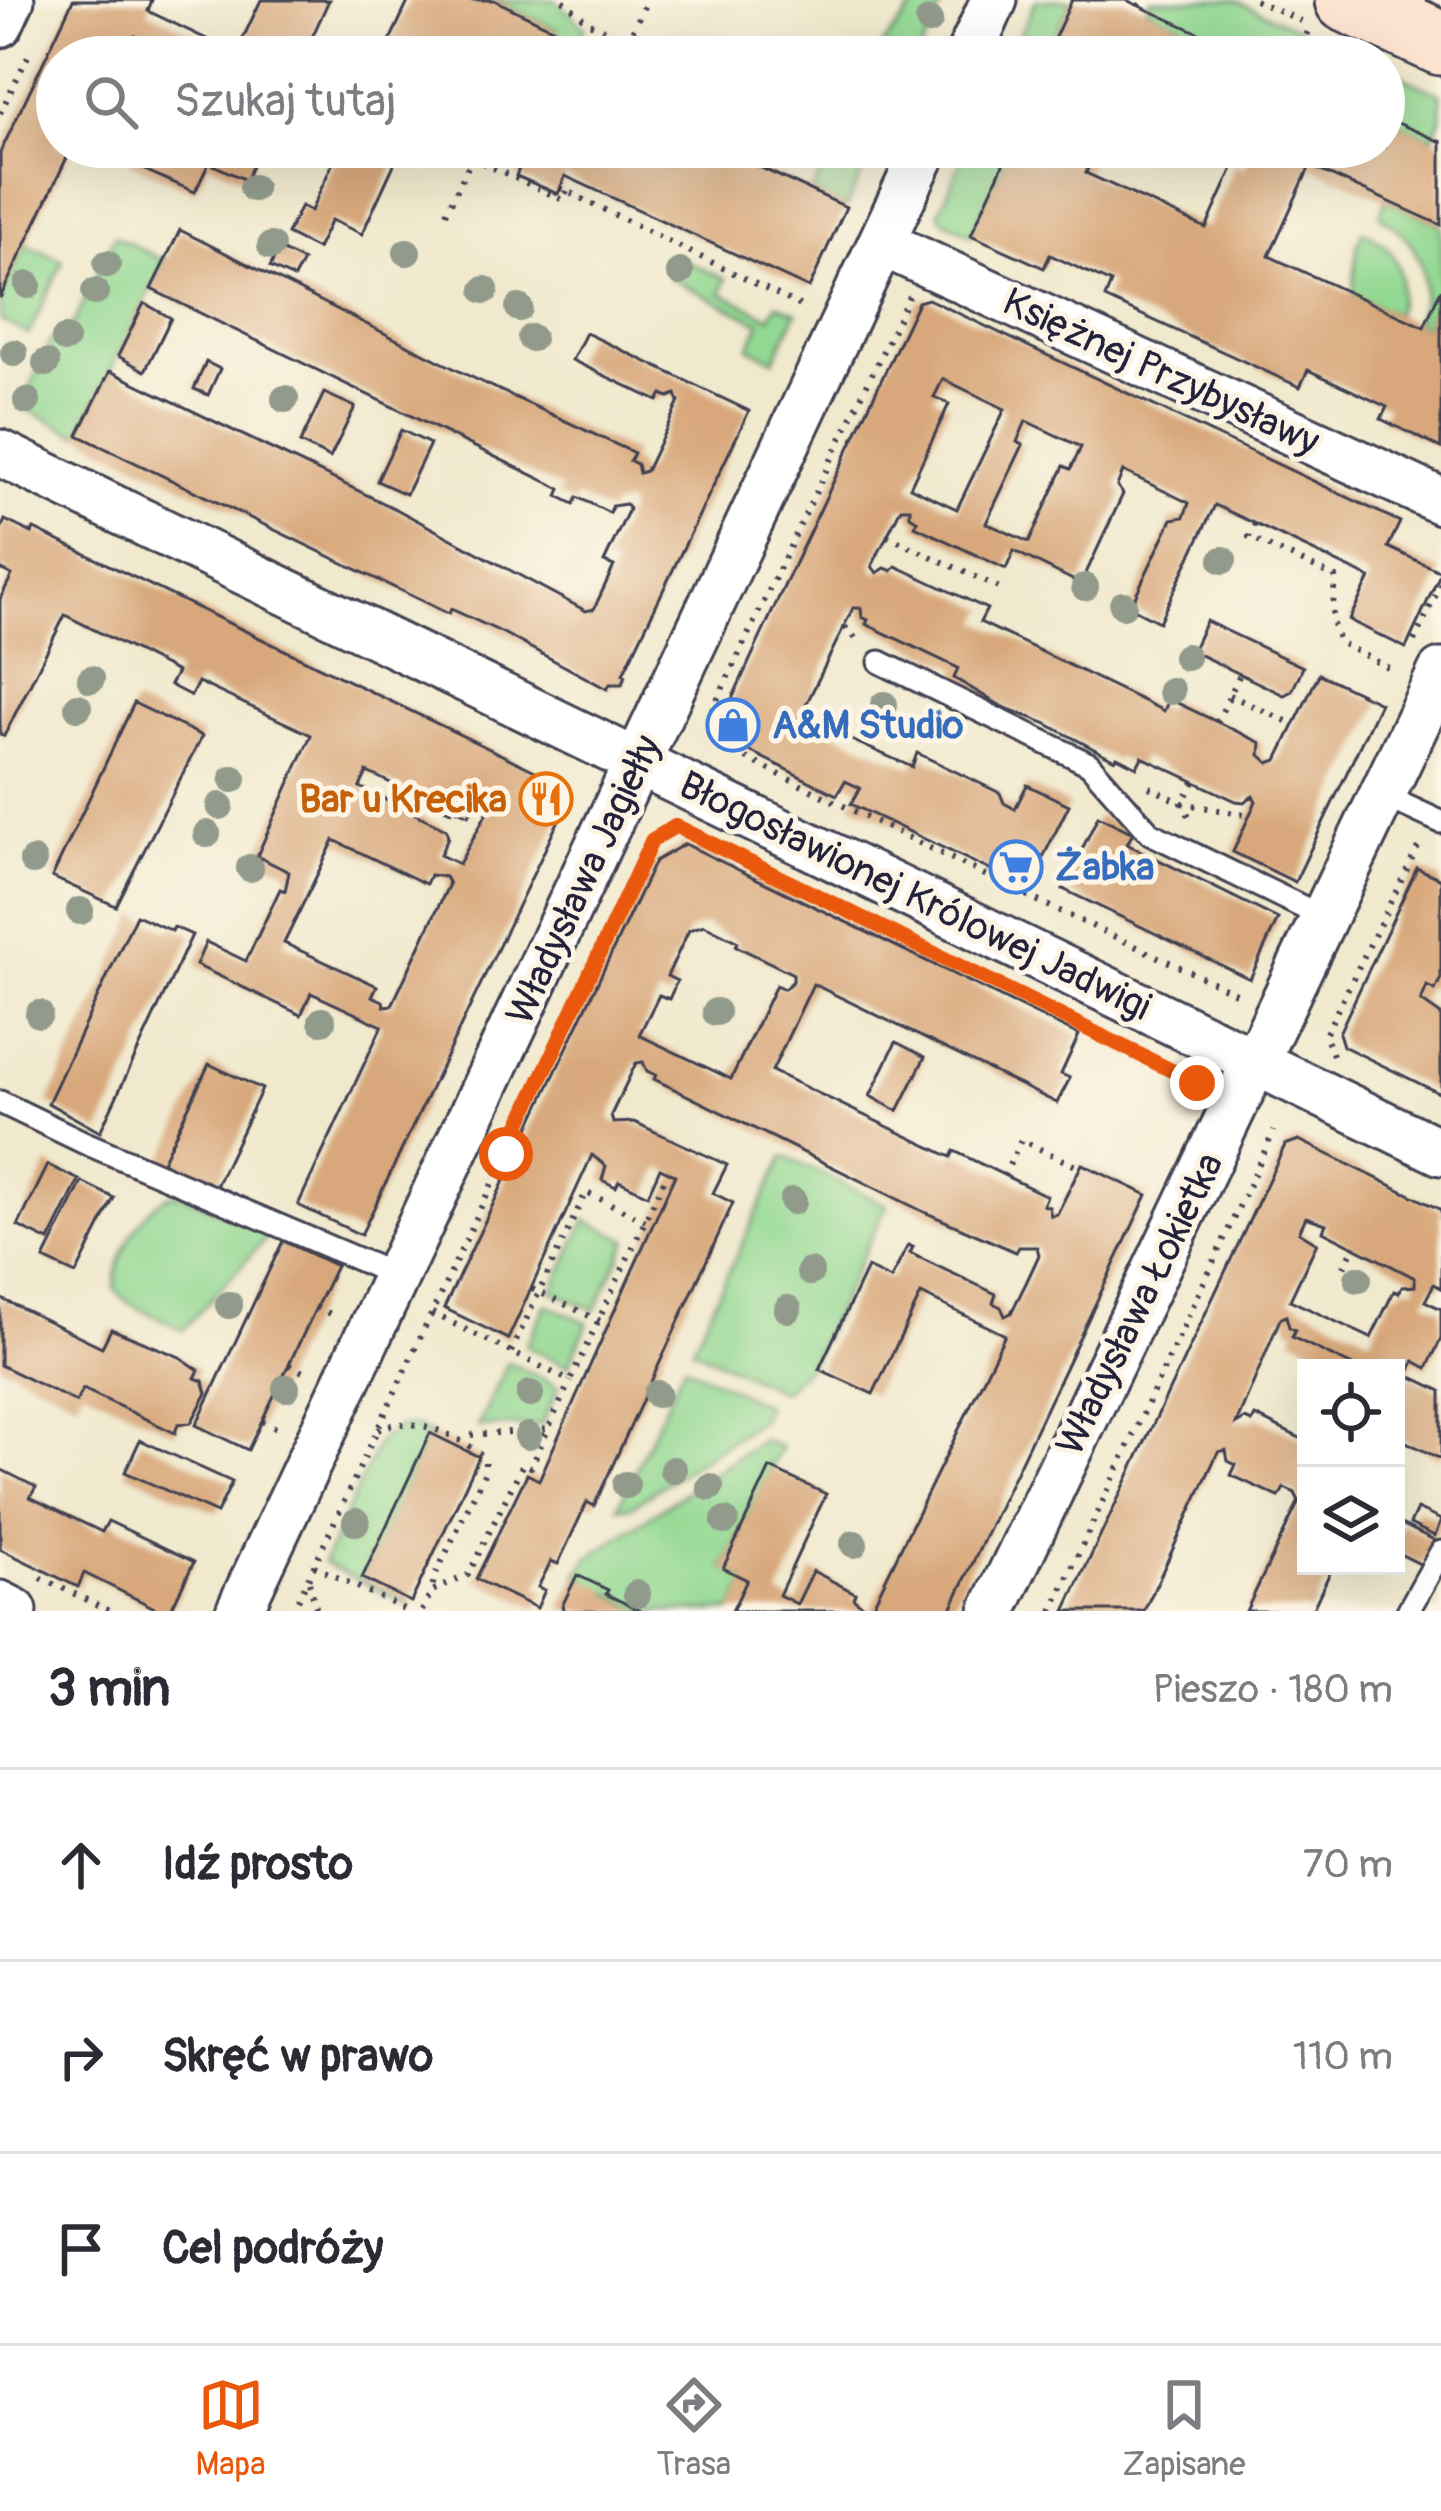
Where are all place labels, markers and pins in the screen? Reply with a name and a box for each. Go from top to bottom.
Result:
shop icon: A&M Studio [705,697,761,753]
place label: A&M Studio [772,701,963,750]
restaurant icon: Bar u Krecika [518,771,574,827]
place label: Bar u Krecika [299,775,507,824]
supermarket icon: Żabka [988,839,1044,895]
place label: Żabka [1055,843,1154,892]

